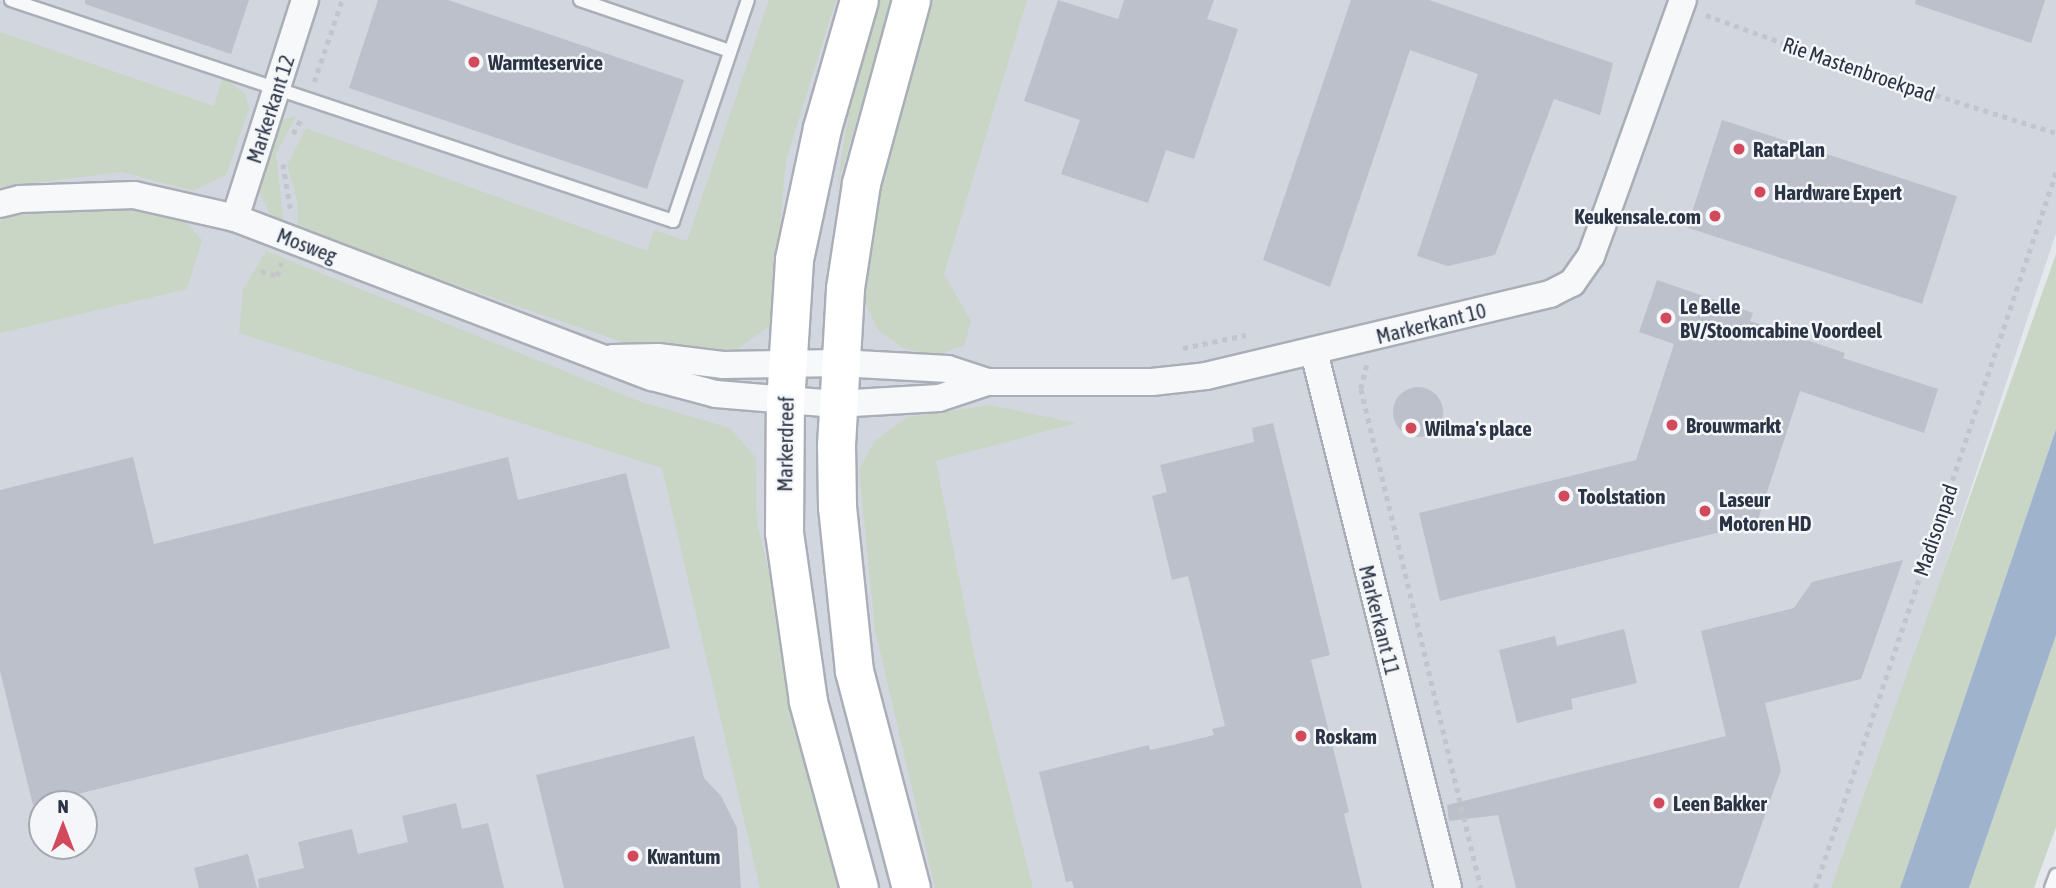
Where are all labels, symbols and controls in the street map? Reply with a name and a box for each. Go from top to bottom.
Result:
street label: Rie Mastenbroekpad [1780,31,1938,107]
place label: Warmteservice [488,49,603,75]
street label: Markerkant 12 [241,52,299,166]
marker: Warmteservice [466,54,482,70]
place label: RataPlan [1753,136,1825,162]
marker: RataPlan [1731,141,1747,157]
place label: Hardware Expert [1774,179,1902,205]
marker: Hardware Expert [1752,184,1768,200]
place label: Keukensale.com [1574,203,1701,229]
marker: Keukensale.com [1707,208,1723,224]
street label: Mosweg [273,222,341,268]
place label: Le Belle BV/Stoomcabine Voordeel [1680,293,1882,343]
street label: Markerkant 10 [1373,297,1489,349]
marker: Le Belle BV/Stoomcabine Voordeel [1658,310,1674,326]
street label: Markerdreef [772,396,798,492]
place label: Brouwmarkt [1686,412,1781,438]
place label: Wilma's place [1425,415,1532,441]
marker: Brouwmarkt [1664,417,1680,433]
marker: Wilma's place [1403,420,1419,436]
street label: Madisonpad [1907,481,1963,579]
place label: Toolstation [1578,483,1665,509]
place label: Laseur Motoren HD [1719,486,1811,536]
marker: Toolstation [1556,488,1572,504]
marker: Laseur Motoren HD [1697,503,1713,519]
street label: Markerkant 11 [1354,562,1406,678]
place label: Roskam [1315,723,1377,749]
marker: Roskam [1293,728,1309,744]
north arrow [28,790,98,860]
place label: Leen Bakker [1673,790,1767,816]
text: N [57,795,69,817]
marker: Leen Bakker [1651,795,1667,811]
place label: Kwantum [647,843,720,869]
marker: Kwantum [625,848,641,864]

